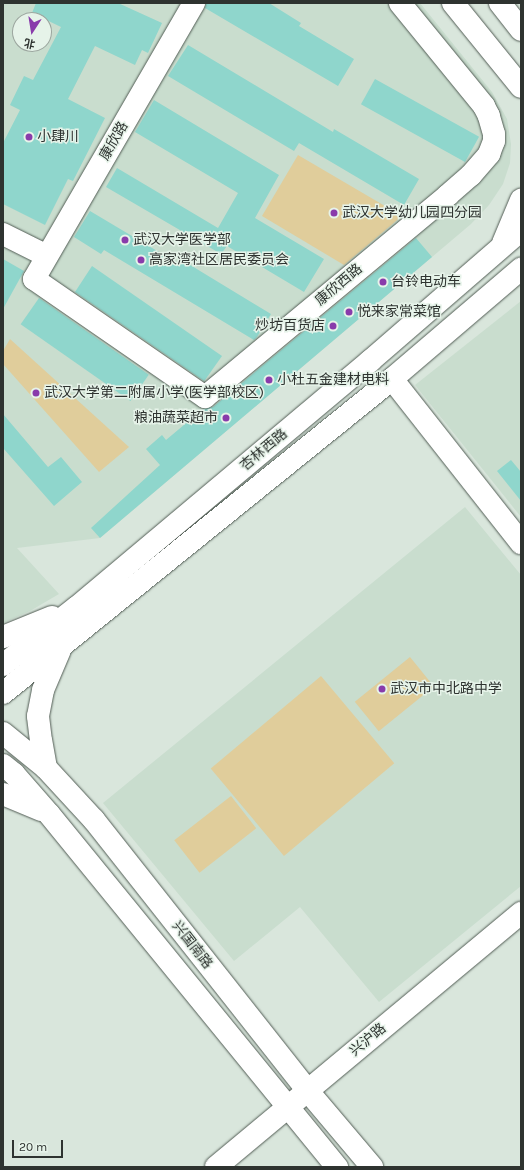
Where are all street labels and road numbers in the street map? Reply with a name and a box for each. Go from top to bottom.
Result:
street label: 康欣路 [96,119,132,163]
street label: 康欣西路 [312,261,366,309]
street label: 杏林西路 [237,426,291,474]
street label: 兴国南路 [168,918,216,972]
street label: 兴沪路 [347,1020,389,1060]

